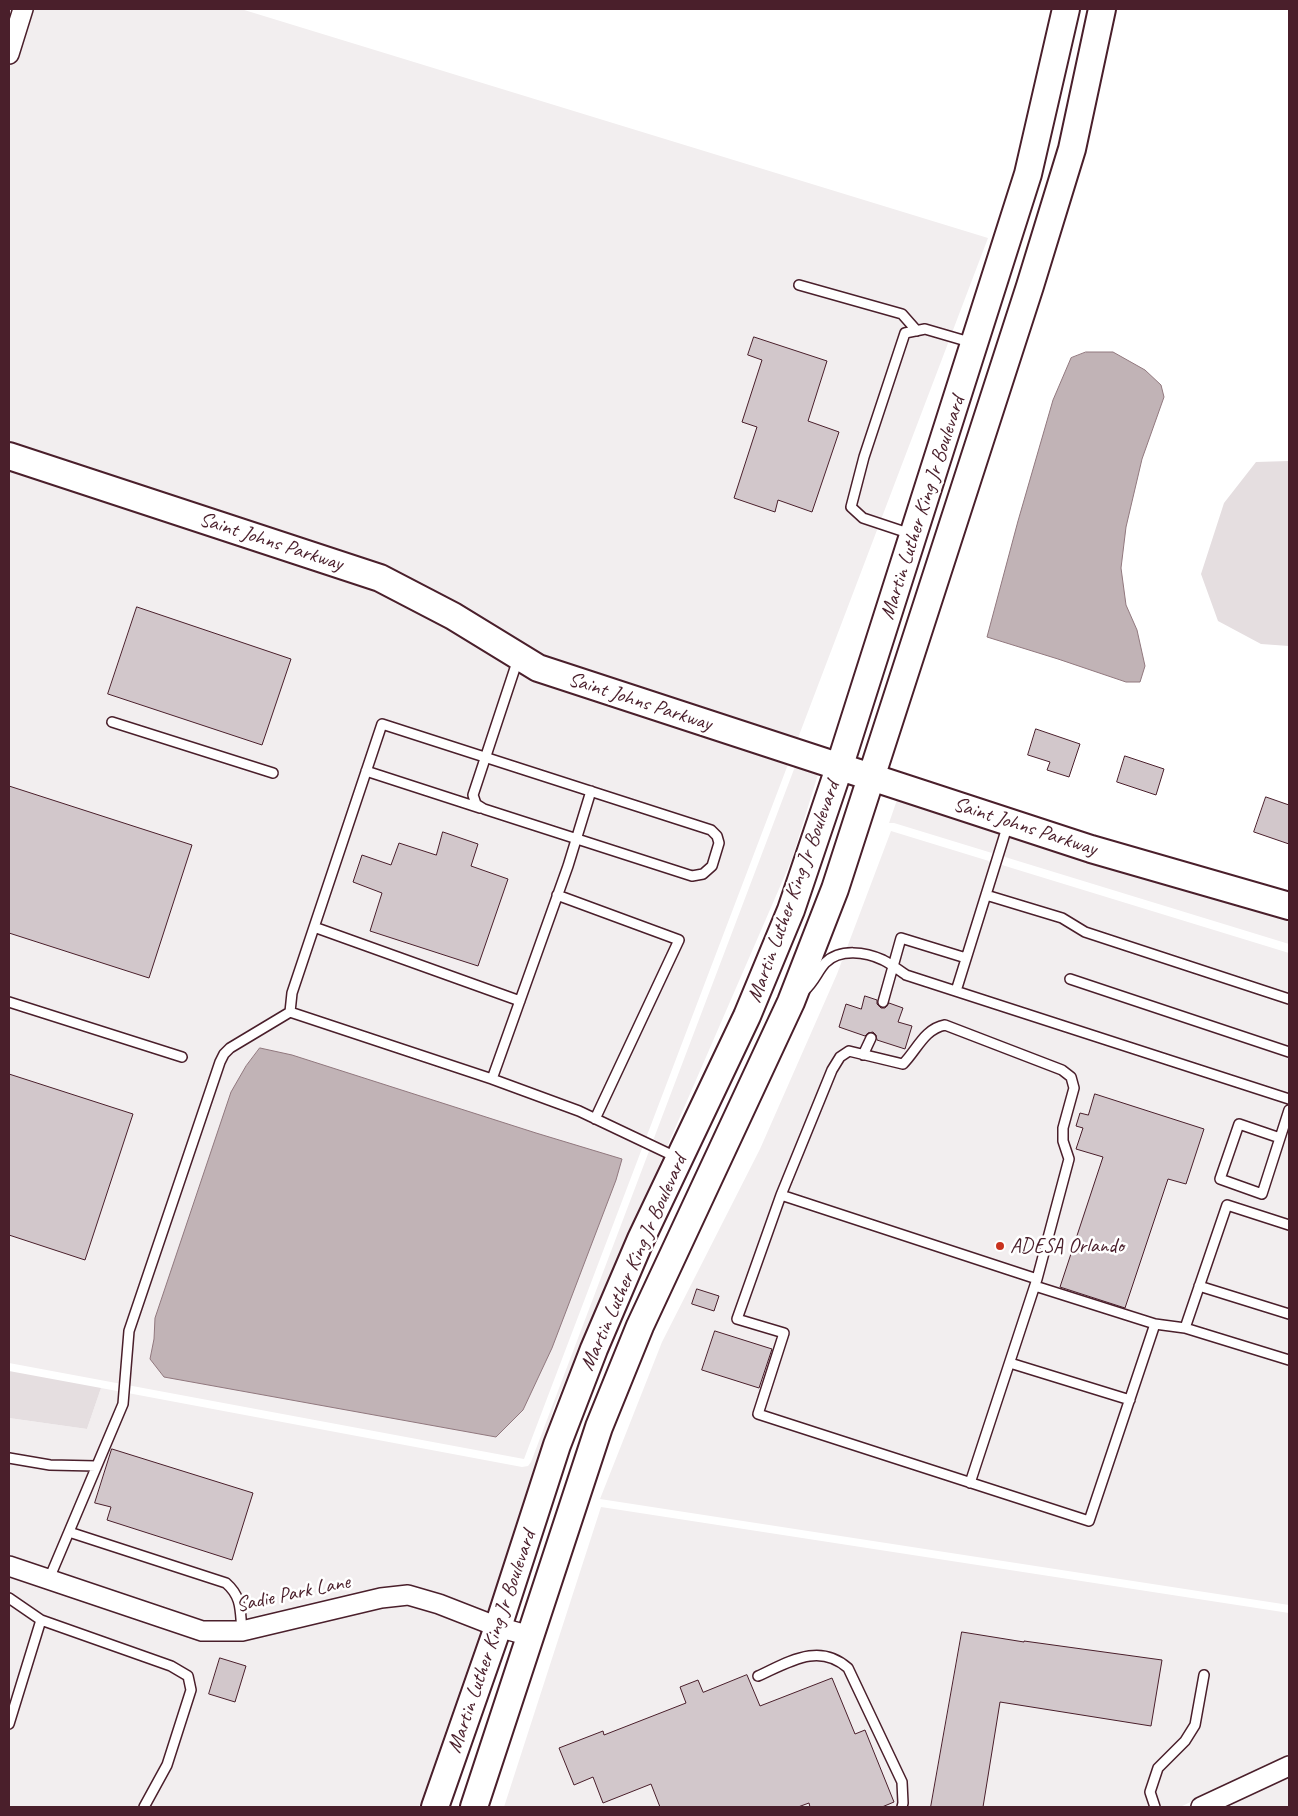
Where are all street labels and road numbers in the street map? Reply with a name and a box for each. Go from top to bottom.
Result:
street label: Martin Luther King Jr Boulevard [875,393,971,623]
street label: Saint Johns Parkway [196,507,346,577]
street label: Saint Johns Parkway [565,667,715,737]
street label: Martin Luther King Jr Boulevard [742,778,846,1006]
street label: Saint Johns Parkway [950,792,1100,862]
street label: Martin Luther King Jr Boulevard [575,1151,693,1375]
street label: Martin Luther King Jr Boulevard [442,1528,542,1756]
street label: Sadie Park Lane [234,1570,352,1618]

